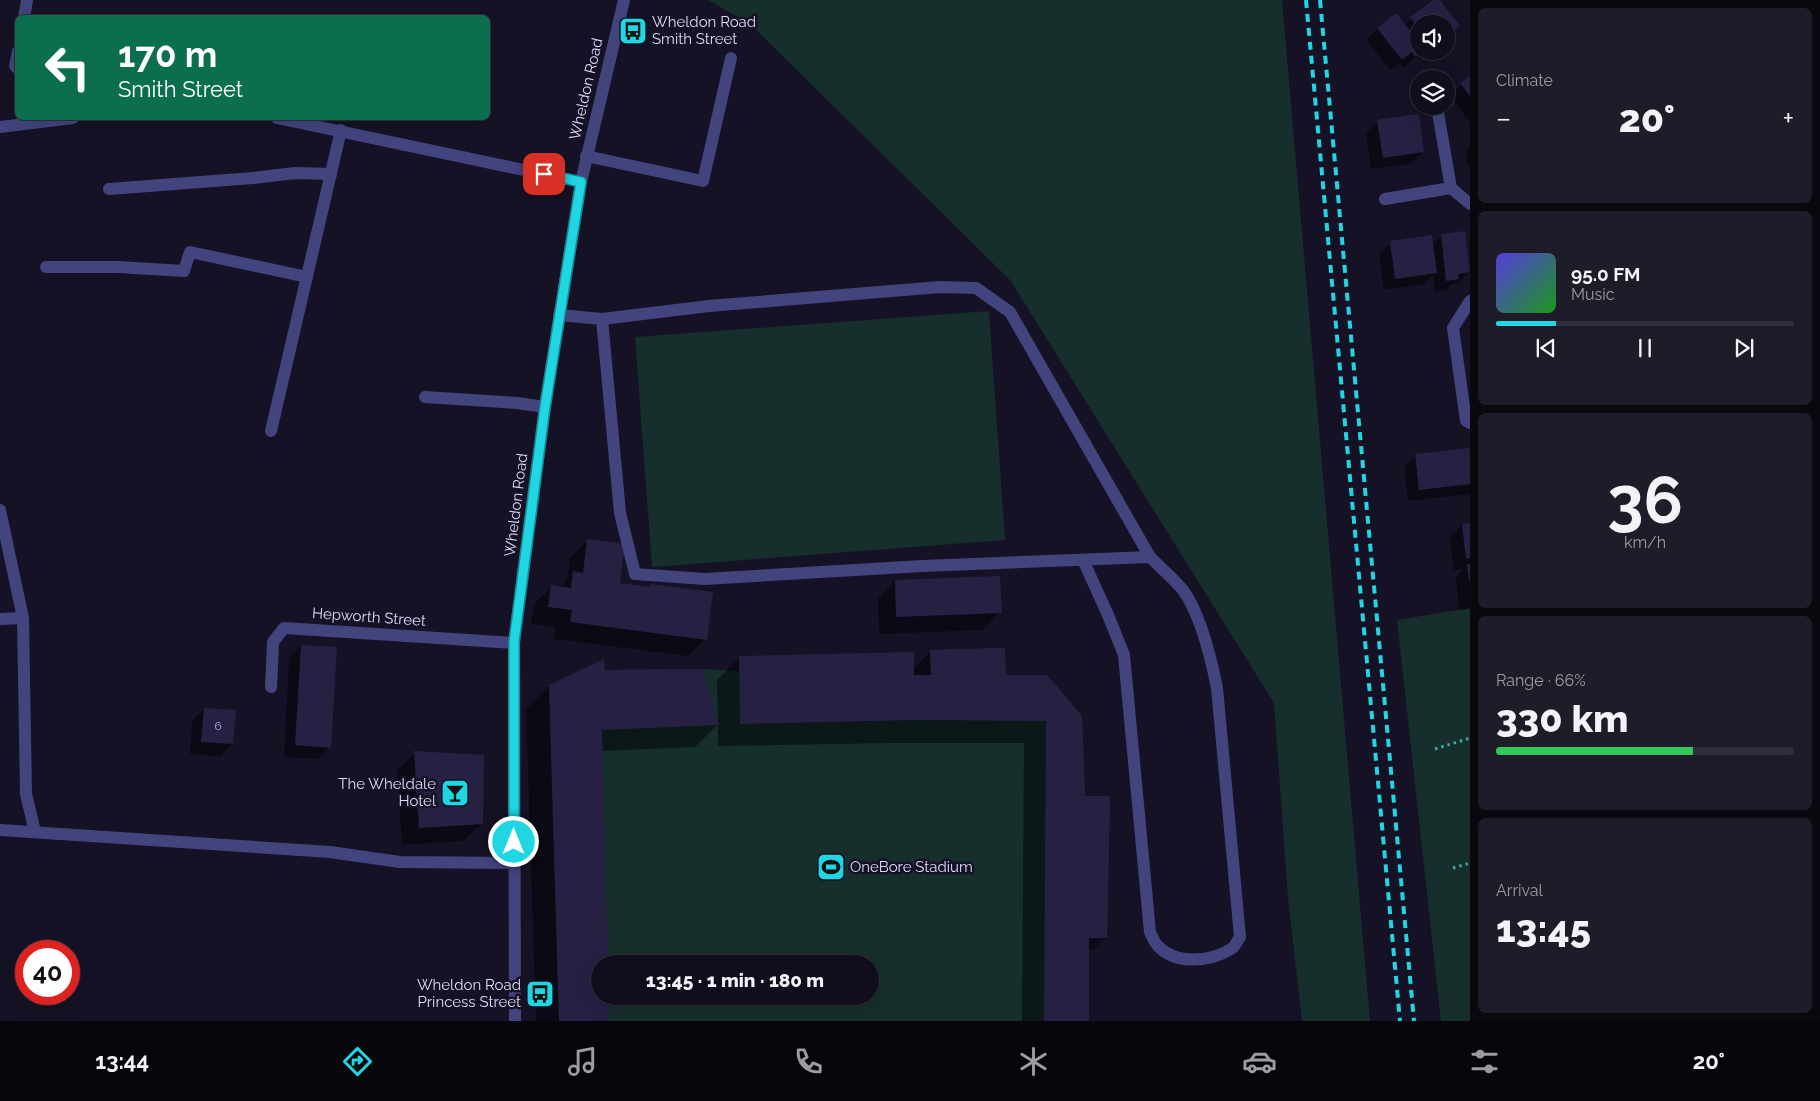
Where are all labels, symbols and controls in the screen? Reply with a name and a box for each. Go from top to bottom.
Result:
place label: Wheldon Road Smith Street [652,13,756,48]
map controls [1410,15,1455,115]
button: sound [1410,15,1455,60]
bus stop icon: Wheldon Road Smith Street [618,16,648,46]
text: 170 m [118,34,217,75]
icon: left [35,35,100,100]
street label: Wheldon Road [566,36,606,142]
button: layers [1410,70,1455,115]
text: Climate [1496,71,1553,90]
text: Smith Street [118,76,243,102]
text: 20° [1619,96,1675,141]
text: − [1496,102,1511,135]
text: + [1782,102,1794,135]
pin [523,153,565,195]
icon: arrive [530,160,558,188]
text: 95.0 FM [1571,263,1641,285]
text: Music [1571,285,1615,304]
icon: previous [1532,334,1560,362]
icon: pause [1631,334,1659,362]
icon: next [1730,334,1758,362]
street label: Wheldon Road [501,452,531,558]
text: 36 [1607,462,1683,538]
text: km/h [1624,533,1666,552]
street label: Hepworth Street [311,604,427,630]
text: Range · 66% [1496,671,1586,690]
text: 330 km [1496,696,1629,741]
house number: 6 [214,719,222,733]
place label: The Wheldale Hotel [338,775,437,810]
bar icon: The Wheldale Hotel [440,778,470,808]
position arrow [487,815,539,867]
sports icon: OneBore Stadium [816,852,846,882]
place label: OneBore Stadium [850,858,973,876]
text: Arrival [1496,881,1543,900]
text: 13:45 [1496,906,1591,951]
speed limit sign: 40 [15,940,80,1005]
text: 13:45 · 1 min · 180 m [646,969,824,991]
place label: Wheldon Road Princess Street [417,976,521,1011]
bus stop icon: Wheldon Road Princess Street [525,979,555,1009]
icon: directions [340,1044,375,1079]
icon: music [565,1044,600,1079]
icon: phone [791,1044,826,1079]
icon: climate [1016,1044,1051,1079]
icon: car [1242,1044,1277,1079]
icon: filters [1467,1044,1502,1079]
text: 13:44 [95,1048,149,1074]
text: 20° [1693,1048,1725,1074]

